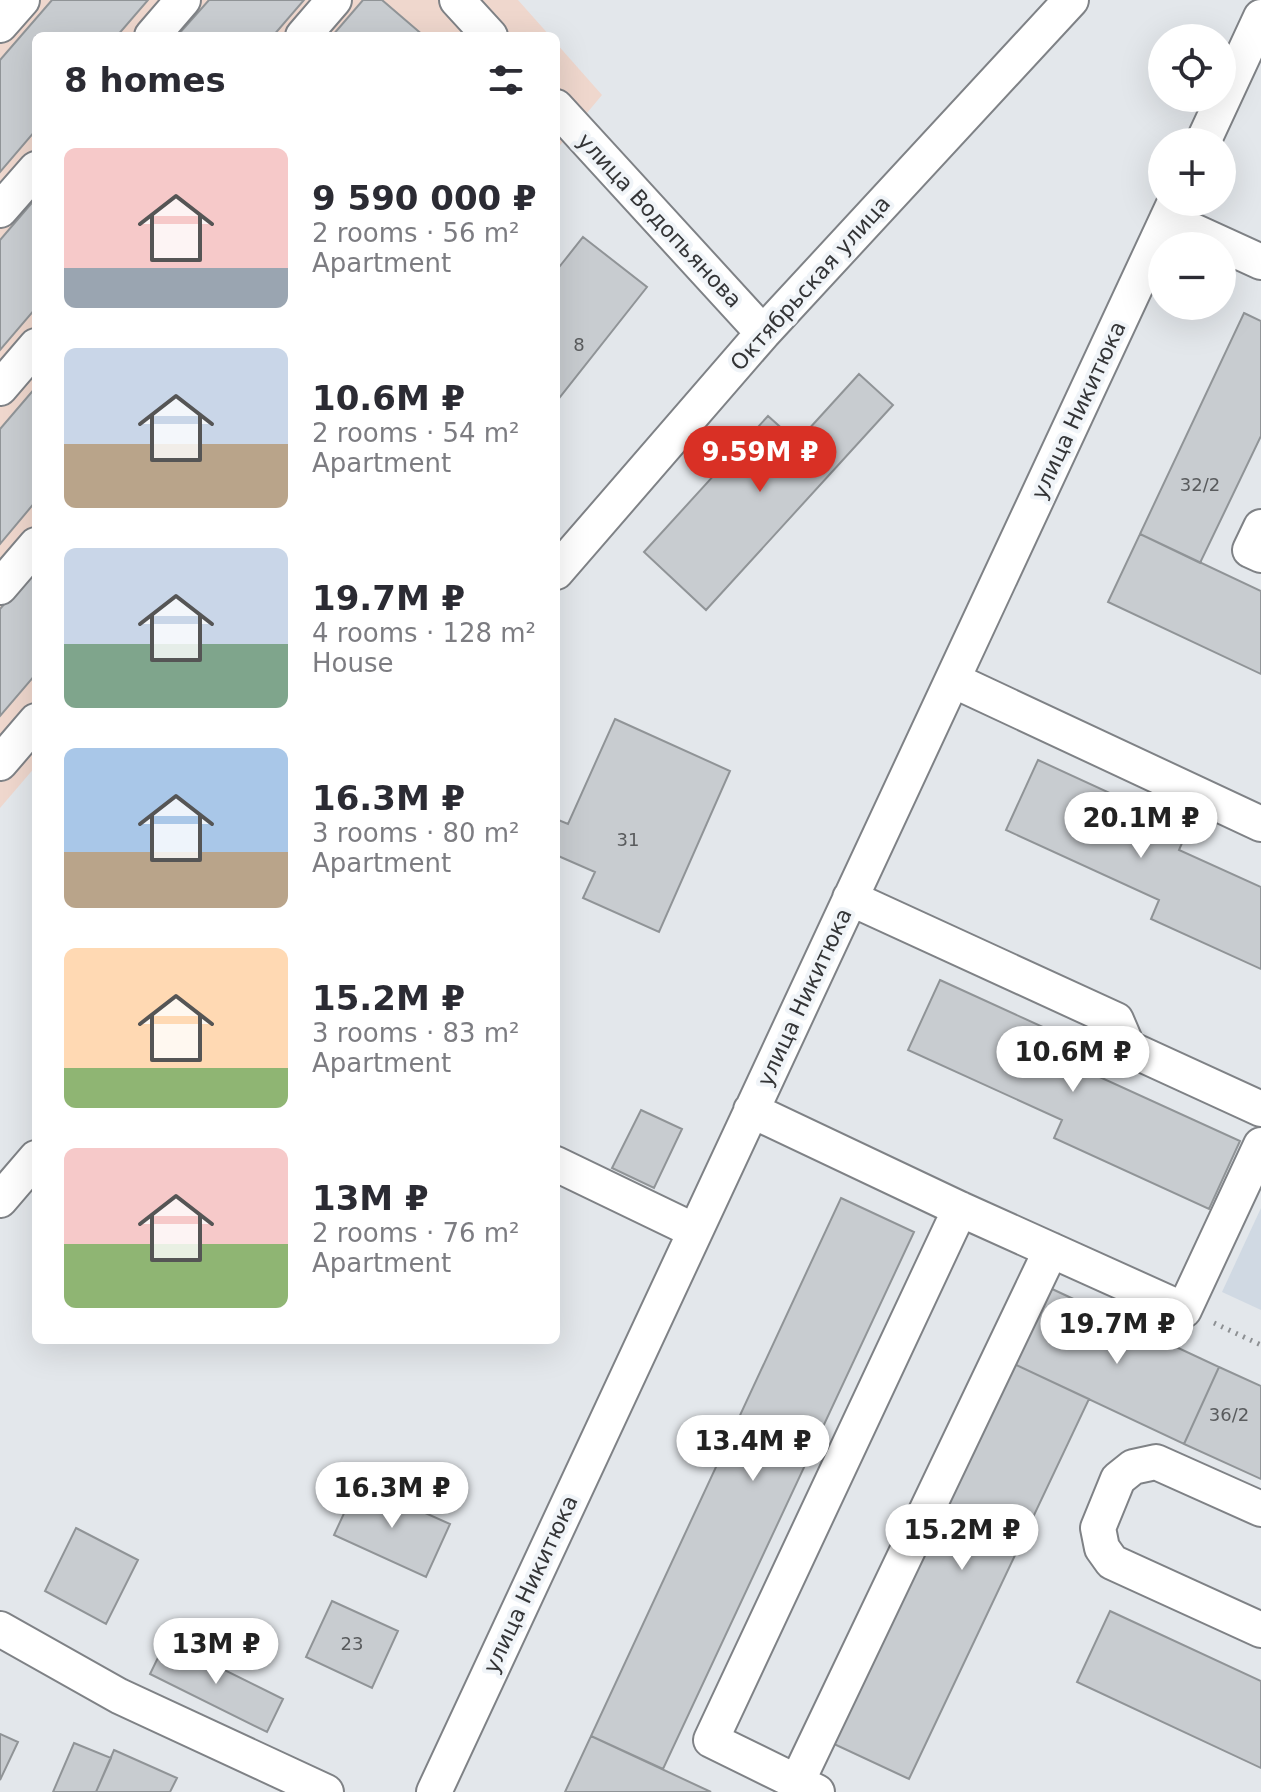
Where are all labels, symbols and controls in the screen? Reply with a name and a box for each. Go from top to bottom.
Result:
map controls [1148,24,1236,320]
button: locate [1148,24,1236,112]
icon: filters [484,58,528,102]
text: 8 homes [64,60,226,100]
street label: улица Водопьянова [572,128,747,313]
button: + [1148,128,1236,216]
text: 9 590 000 ₽ [312,178,537,218]
icon: home [128,180,224,276]
street label: Октябрьская улица [725,191,895,376]
text: 2 rooms · 56 m² [312,218,520,248]
button: − [1148,232,1236,320]
text: Apartment [312,248,451,278]
street label: улица Никитюка [1026,317,1131,503]
house number: 8 [573,334,585,355]
text: 10.6M ₽ [312,378,465,418]
icon: home [128,380,224,476]
text: 2 rooms · 54 m² [312,418,520,448]
pin: 9.59M ₽ [686,426,834,494]
text: 9.59M ₽ [701,437,819,467]
text: Apartment [312,448,451,478]
house number: 32/2 [1180,474,1220,495]
text: 19.7M ₽ [312,578,465,618]
icon: home [128,580,224,676]
text: 4 rooms · 128 m² [312,618,536,648]
text: House [312,648,393,678]
text: 16.3M ₽ [312,778,465,818]
icon: home [128,780,224,876]
pin: 20.1M ₽ [1067,792,1215,860]
text: 20.1M ₽ [1082,803,1200,833]
text: 3 rooms · 80 m² [312,818,520,848]
house number: 31 [617,829,639,850]
text: Apartment [312,848,451,878]
street label: улица Никитюка [752,904,857,1090]
text: 15.2M ₽ [312,978,465,1018]
icon: home [128,980,224,1076]
text: 3 rooms · 83 m² [312,1018,520,1048]
pin: 10.6M ₽ [999,1026,1147,1094]
text: 10.6M ₽ [1014,1037,1132,1067]
text: Apartment [312,1048,451,1078]
text: 13M ₽ [312,1178,429,1218]
icon: home [128,1180,224,1276]
text: 2 rooms · 76 m² [312,1218,520,1248]
text: Apartment [312,1248,451,1278]
pin: 19.7M ₽ [1043,1298,1191,1366]
text: 19.7M ₽ [1058,1309,1176,1339]
house number: 36/2 [1209,1404,1249,1425]
pin: 13.4M ₽ [679,1415,827,1483]
text: 13.4M ₽ [694,1426,812,1456]
pin: 16.3M ₽ [318,1462,466,1530]
text: 16.3M ₽ [333,1473,451,1503]
street label: улица Никитюка [478,1491,583,1677]
pin: 15.2M ₽ [888,1504,1036,1572]
text: 15.2M ₽ [903,1515,1021,1545]
pin: 13M ₽ [160,1618,272,1686]
text: 13M ₽ [171,1629,261,1659]
house number: 23 [341,1633,363,1654]

